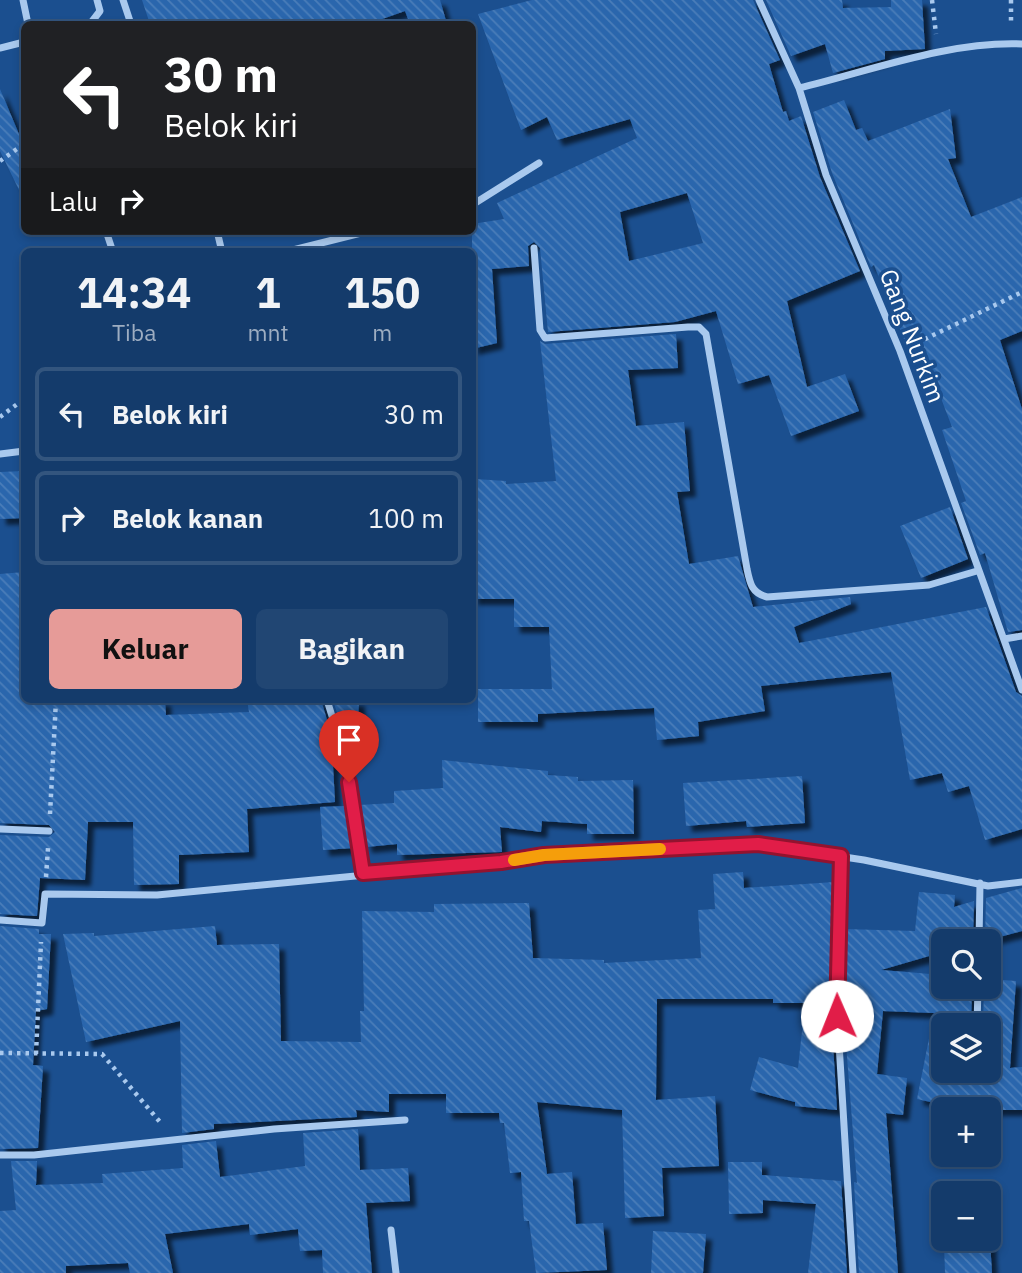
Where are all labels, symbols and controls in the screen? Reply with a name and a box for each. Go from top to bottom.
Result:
text: 30 m [164,42,278,105]
icon: left [49,49,140,140]
text: Belok kiri [164,104,298,146]
icon: right [112,182,150,220]
text: Lalu [49,184,98,218]
street label: Gang Nurkim [873,264,953,407]
text: 14:34 [77,265,192,320]
text: 1 [255,265,281,320]
text: 150 [345,265,420,320]
text: Tiba [112,317,156,347]
text: mnt [247,317,289,347]
text: m [372,317,392,347]
icon: left [53,395,91,433]
text: Belok kiri [112,397,228,431]
text: 30 m [384,397,444,431]
icon: right [53,499,91,537]
text: Belok kanan [112,501,263,535]
text: 100 m [368,501,444,535]
button: Keluar [49,609,242,689]
button: Bagikan [256,609,448,689]
pin [319,710,379,782]
icon: arrive [330,721,368,759]
map controls [931,929,1001,1251]
button: search [931,929,1001,999]
position arrow [800,979,874,1053]
button: layers [931,1013,1001,1083]
button: + [931,1097,1001,1167]
button: − [931,1181,1001,1251]

